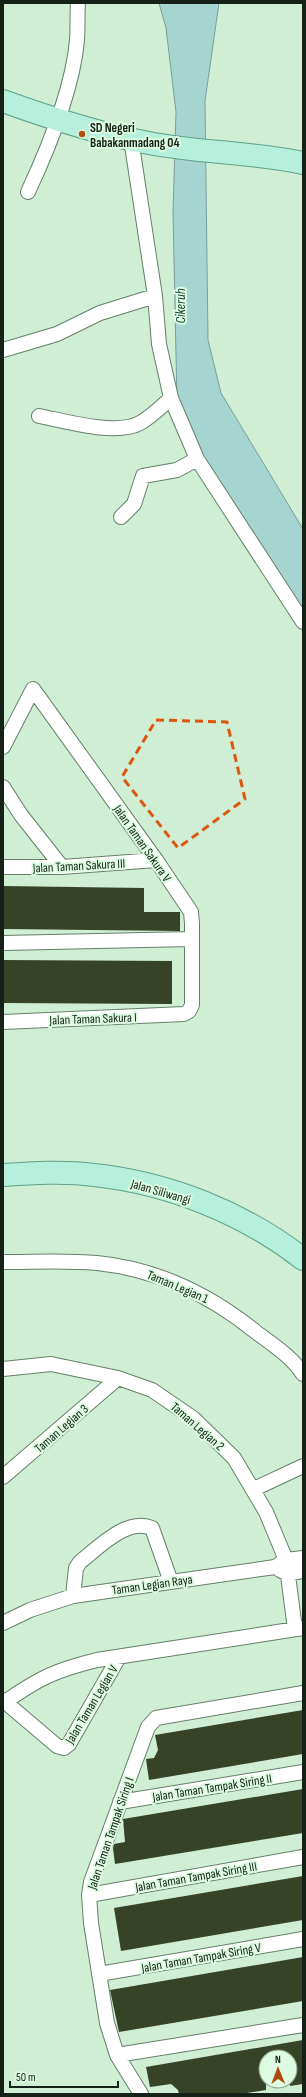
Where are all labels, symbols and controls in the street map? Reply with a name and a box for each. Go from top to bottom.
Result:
place label: SD Negeri Babakanmadang 04 [90,120,180,151]
marker: SD Negeri Babakanmadang 04 [77,129,87,139]
water label: Cikeruh [172,288,189,324]
street label: Jalan Taman Sakura V [109,801,175,885]
street label: Jalan Taman Sakura III [31,856,126,876]
street label: Jalan Taman Sakura I [48,1009,137,1029]
street label: Jalan Siliwangi [128,1176,192,1208]
street label: Taman Legian 1 [145,1267,211,1307]
street label: Taman Legian 2 [167,1399,227,1454]
street label: Taman Legian 3 [32,1401,92,1456]
street label: Taman Legian Raya [111,1571,193,1599]
street label: Jalan Taman Legian V [62,1662,122,1748]
street label: Jalan Taman Tampak Siring II [150,1771,273,1805]
street label: Jalan Taman Tampak Siring I [84,1775,138,1893]
street label: Jalan Taman Tampak Siring III [133,1858,258,1896]
street label: Jalan Taman Tampak Siring V [139,1940,262,1977]
north arrow [258,2049,298,2089]
text: N [275,2053,281,2066]
scale bar [10,2063,118,2089]
text: 50 m [16,2070,36,2085]

